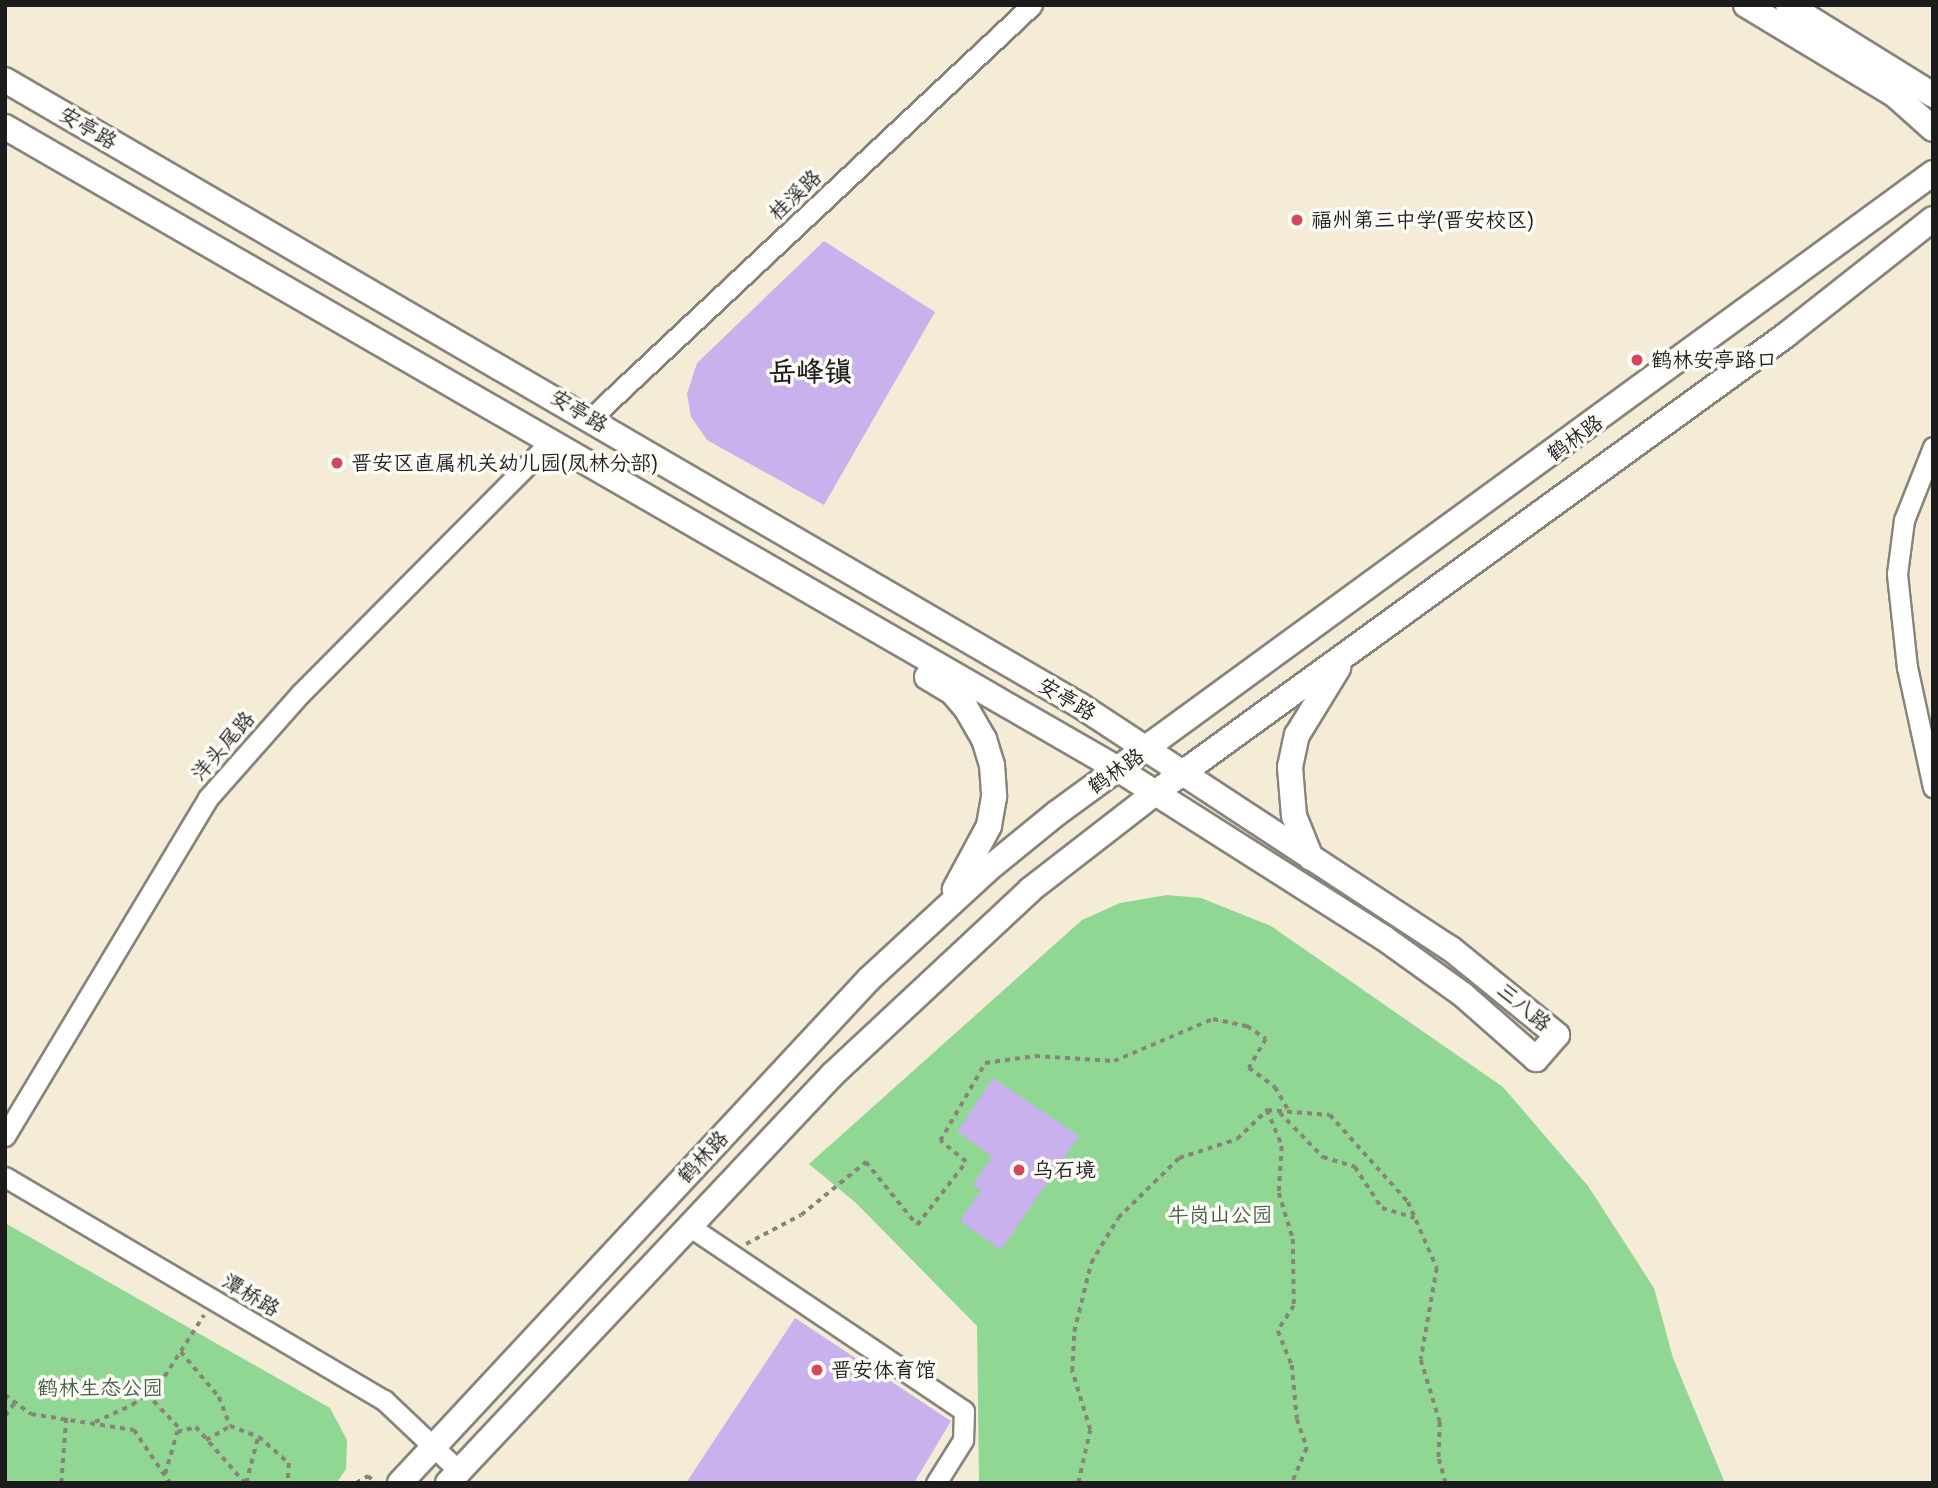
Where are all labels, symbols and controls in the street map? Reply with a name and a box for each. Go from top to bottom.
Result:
street label: 安亭路 [54,101,122,155]
street label: 桂溪路 [763,164,827,226]
place label: 福州第三中学(晋安校区) [1311,207,1534,233]
marker: 福州第三中学(晋安校区) [1289,212,1305,228]
place label: 鹤林安亭路口 [1651,347,1777,373]
marker: 鹤林安亭路口 [1629,352,1645,368]
district label: 岳峰镇 [768,354,852,388]
street label: 安亭路 [546,384,612,438]
street label: 鹤林路 [1542,409,1608,467]
place label: 晋安区直属机关幼儿园(凤林分部) [351,450,658,476]
marker: 晋安区直属机关幼儿园(凤林分部) [329,455,345,471]
street label: 安亭路 [1034,672,1100,726]
street label: 洋头尾路 [186,706,260,786]
street label: 鹤林路 [1083,743,1149,799]
street label: 三八路 [1492,977,1556,1037]
street label: 鹤林路 [672,1125,734,1189]
place label: 乌石境 [1033,1157,1096,1183]
marker: 乌石境 [1011,1162,1027,1178]
park label: 牛岗山公园 [1168,1202,1272,1228]
street label: 潭桥路 [218,1268,284,1322]
place label: 晋安体育馆 [831,1357,936,1383]
marker: 晋安体育馆 [809,1362,825,1378]
park label: 鹤林生态公园 [37,1375,163,1401]

